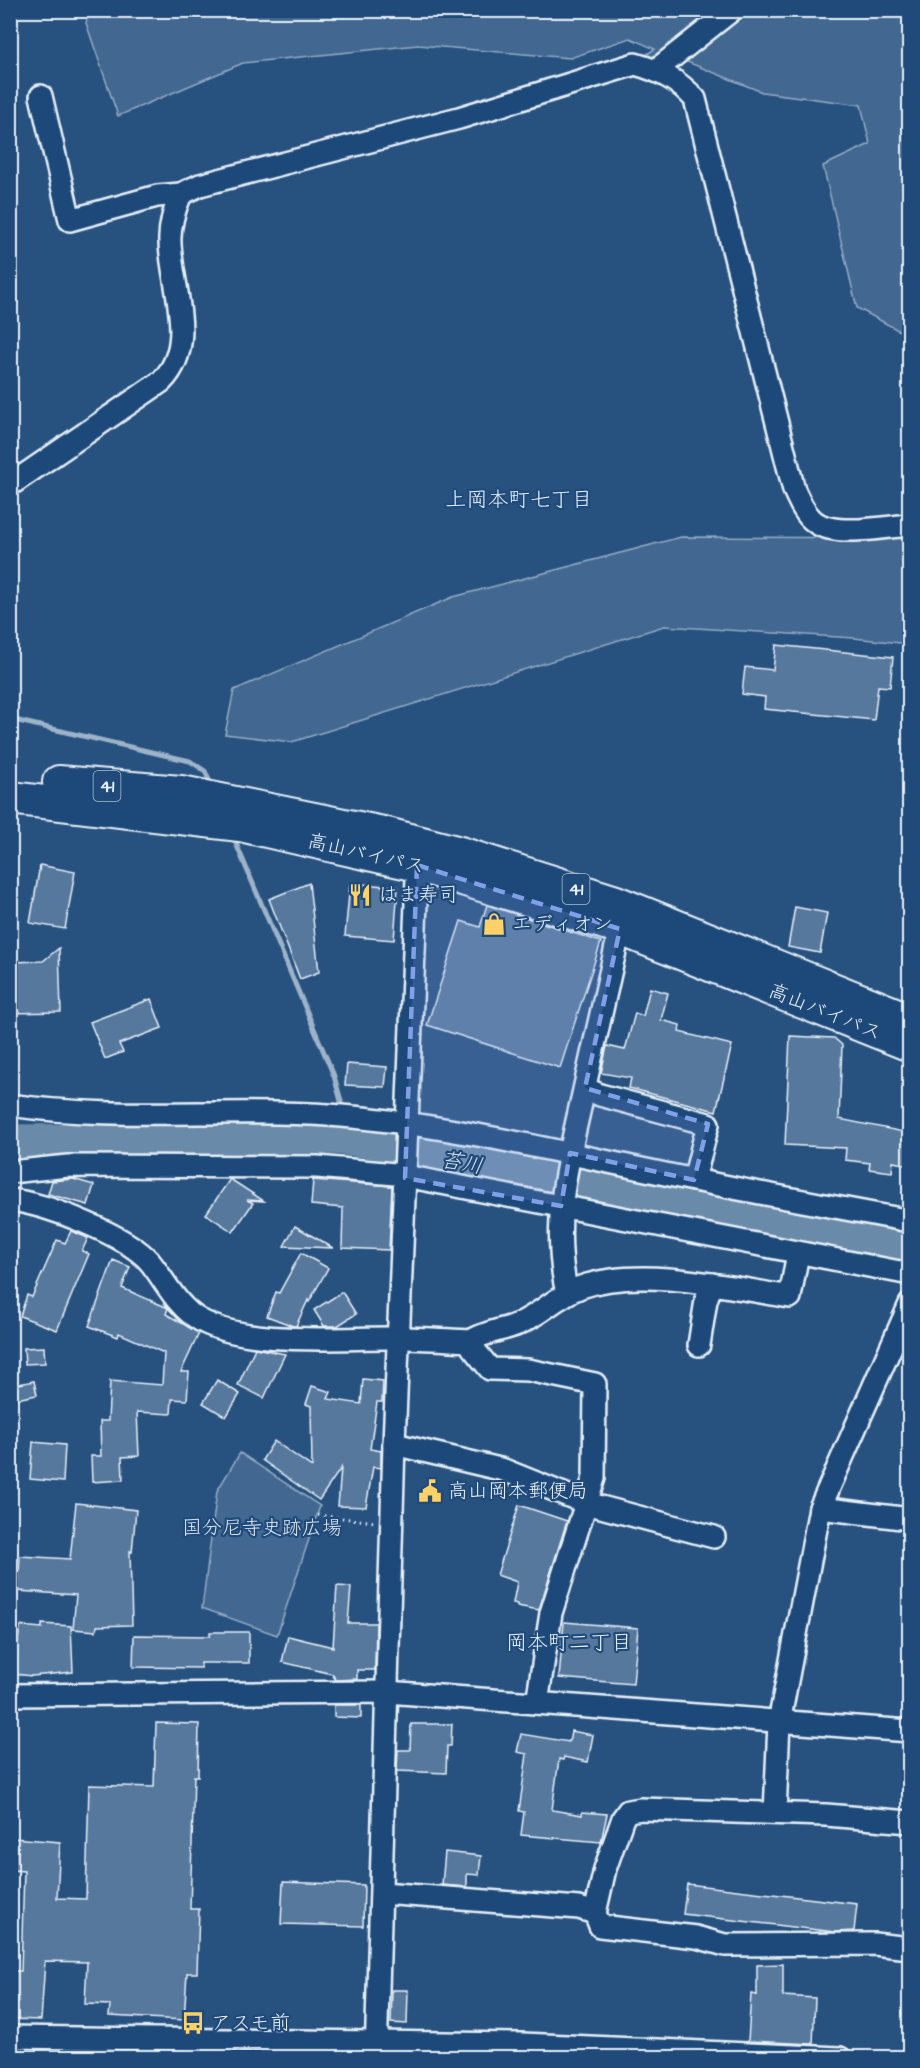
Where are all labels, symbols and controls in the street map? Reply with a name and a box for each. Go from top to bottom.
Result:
district label: 上岡本町七丁目 [446,485,593,514]
road number: 41 [94,771,120,801]
street label: 高山バイパス [305,827,427,881]
road number: 41 [562,874,590,904]
place label: はま寿司 [378,881,458,909]
restaurant icon: はま寿司 [347,882,373,908]
place label: エディオン [512,910,613,938]
shop icon: エディオン [481,911,507,937]
street label: 高山バイパス [764,977,886,1047]
water label: 苔川 [439,1145,485,1181]
place label: 高山岡本郵便局 [448,1477,588,1505]
public building icon: 高山岡本郵便局 [417,1478,443,1504]
park label: 国分尼寺史跡広場 [182,1514,342,1542]
district label: 岡本町二丁目 [506,1628,632,1657]
place label: アスモ前 [211,2009,290,2037]
bus stop icon: アスモ前 [180,2010,206,2036]

